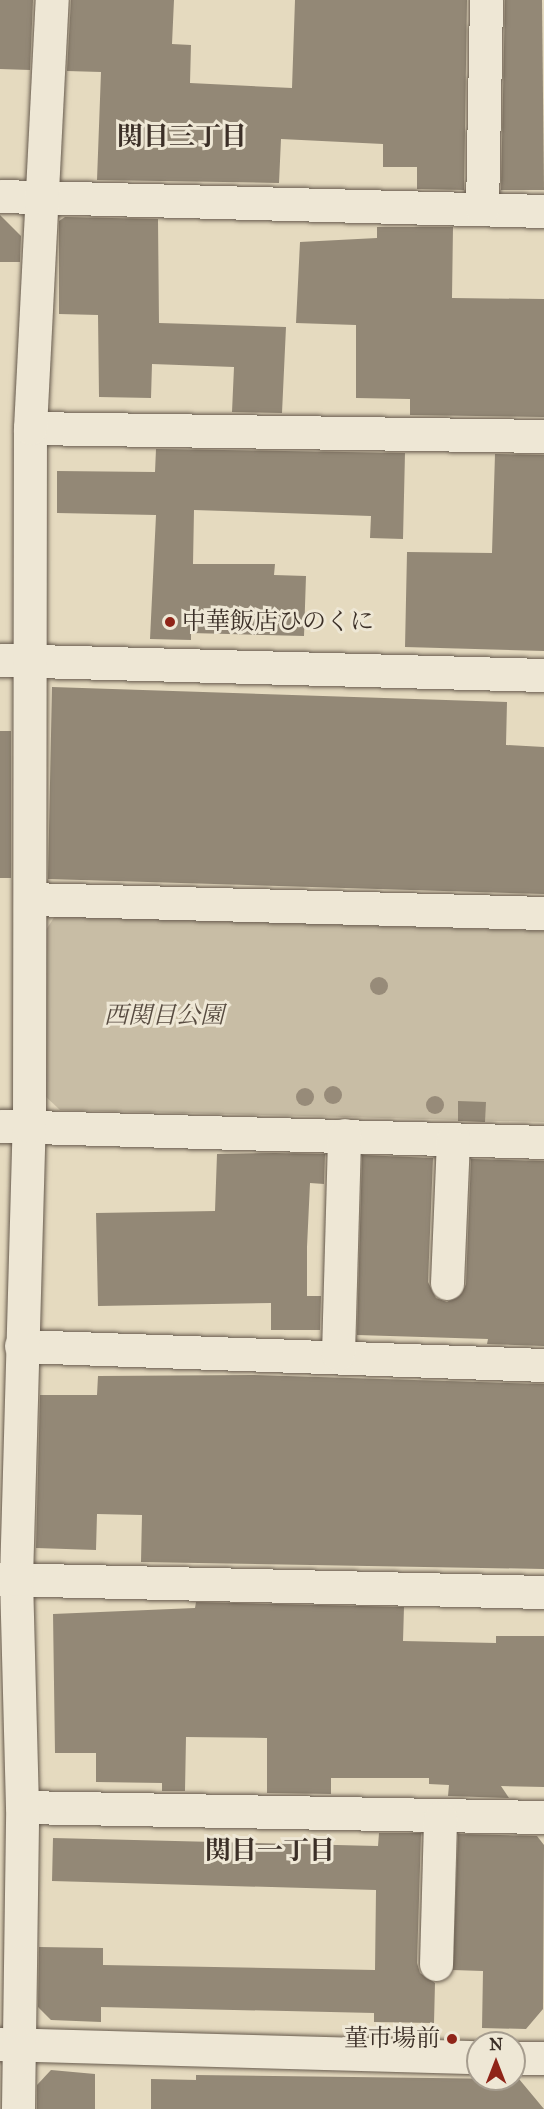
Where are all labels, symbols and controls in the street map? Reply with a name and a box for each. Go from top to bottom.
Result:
district label: 関目三丁目 [117,121,247,153]
place label: 中華飯店ひのくに [182,608,374,636]
marker: 中華飯店ひのくに [163,615,177,629]
park label: 西関目公園 [104,1002,224,1030]
district label: 関目一丁目 [205,1835,335,1867]
place label: 菫市場前 [344,2025,440,2053]
north arrow [466,2031,526,2091]
marker: 菫市場前 [445,2032,459,2046]
text: N [489,2035,503,2054]

